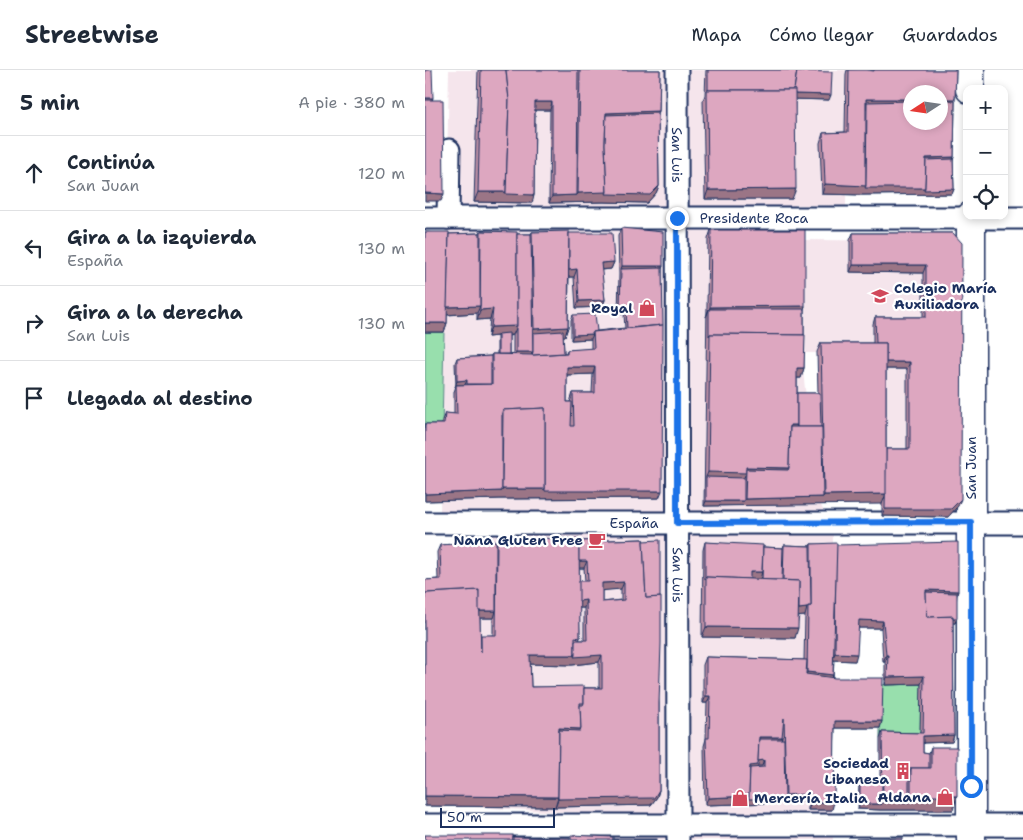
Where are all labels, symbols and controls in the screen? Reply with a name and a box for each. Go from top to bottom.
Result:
text: Streetwise [25,19,159,51]
text: Mapa [691,23,741,47]
text: Cómo llegar [769,23,874,47]
text: Guardados [902,23,998,47]
north arrow [903,85,948,130]
map controls [963,85,1008,220]
button: + [963,85,1008,130]
text: 5 min [20,89,80,117]
text: A pie · 380 m [298,92,405,113]
street label: San Luis [668,127,686,183]
button: − [963,130,1008,175]
text: Continúa [67,150,155,175]
icon: ahead [20,159,48,187]
text: 120 m [358,163,405,184]
text: San Juan [67,175,139,196]
button: locate [963,175,1008,220]
route end [666,207,689,230]
street label: Presidente Roca [700,209,809,227]
text: Gira a la izquierda [67,225,256,250]
icon: left [20,234,48,262]
text: 130 m [358,238,405,259]
text: España [67,250,123,271]
place label: Colegio María Auxiliadora [894,279,997,313]
school or university icon: Colegio María Auxiliadora [870,286,890,306]
shop icon: Royal [637,298,657,318]
place label: Royal [591,299,633,317]
text: Gira a la derecha [67,300,243,325]
icon: right [20,309,48,337]
text: 130 m [358,313,405,334]
text: San Luis [67,325,130,346]
icon: arrive [20,384,48,412]
text: Llegada al destino [67,386,253,411]
street label: San Juan [962,436,980,500]
street label: España [609,514,659,532]
cafe icon: Nana Gluten Free [587,530,607,550]
place label: Nana Gluten Free [454,531,583,549]
street label: San Luis [669,547,687,603]
place label: Sociedad Libanesa [823,754,889,788]
building icon: Sociedad Libanesa [893,761,913,781]
route start [960,775,983,798]
shop icon: Aldana [935,787,955,807]
shop icon: Mercería Italia [730,788,750,808]
place label: Aldana [878,788,931,806]
place label: Mercería Italia [754,789,868,807]
scale bar [440,805,555,828]
text: 50 m [447,808,482,826]

